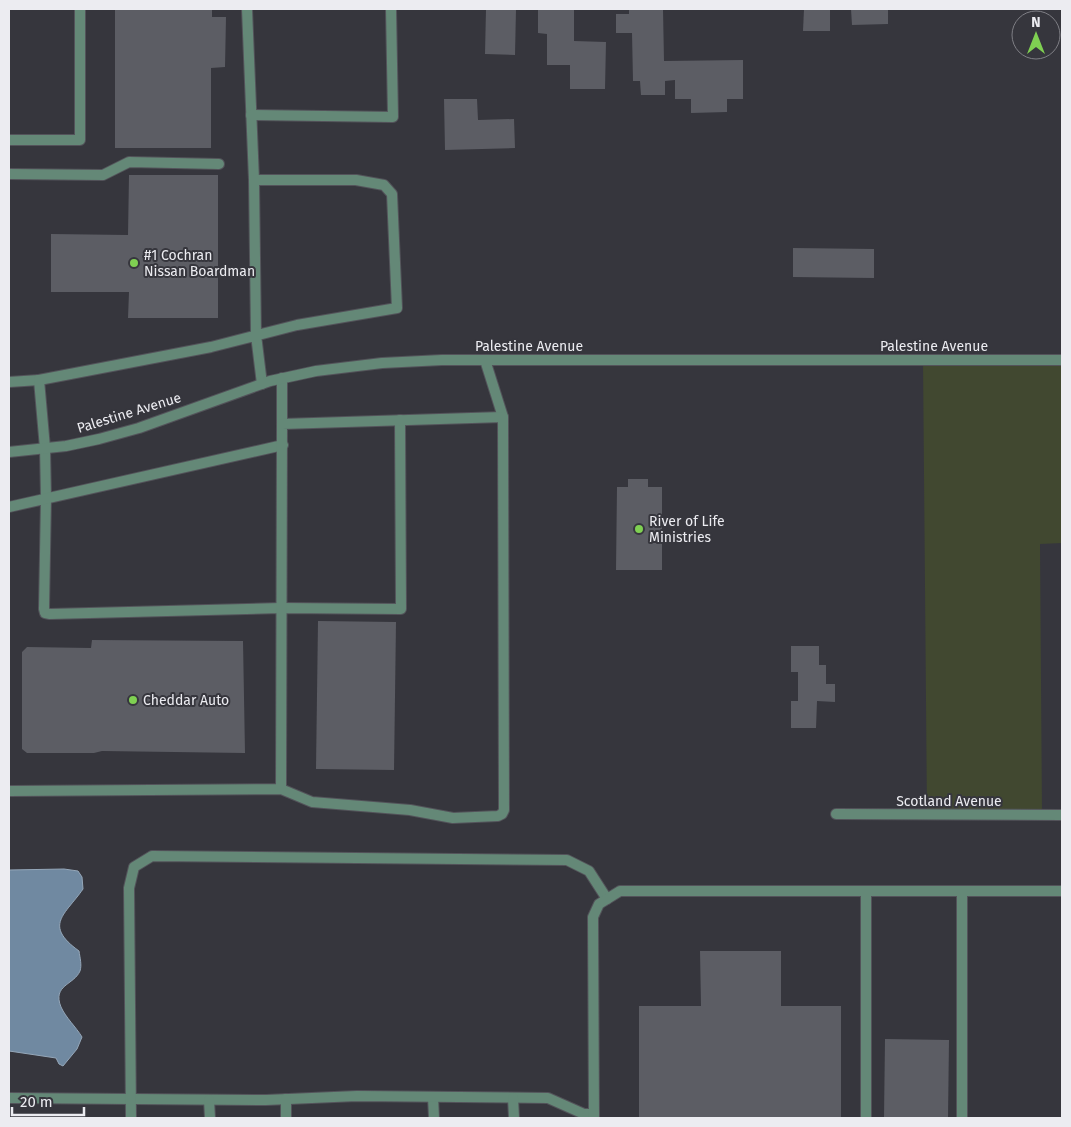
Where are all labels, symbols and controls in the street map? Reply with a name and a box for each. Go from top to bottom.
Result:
north arrow [1011,10,1061,60]
text: N [1031,14,1041,31]
place label: #1 Cochran Nissan Boardman [144,247,255,280]
marker: #1 Cochran Nissan Boardman [128,257,140,269]
street label: Palestine Avenue [475,338,583,355]
street label: Palestine Avenue [880,338,988,355]
street label: Palestine Avenue [75,389,183,437]
place label: River of Life Ministries [649,513,725,546]
marker: River of Life Ministries [633,523,645,535]
place label: Cheddar Auto [143,692,229,709]
marker: Cheddar Auto [127,694,139,706]
street label: Scotland Avenue [896,793,1002,810]
scale bar [12,1084,85,1116]
text: 20 m [20,1093,53,1111]

